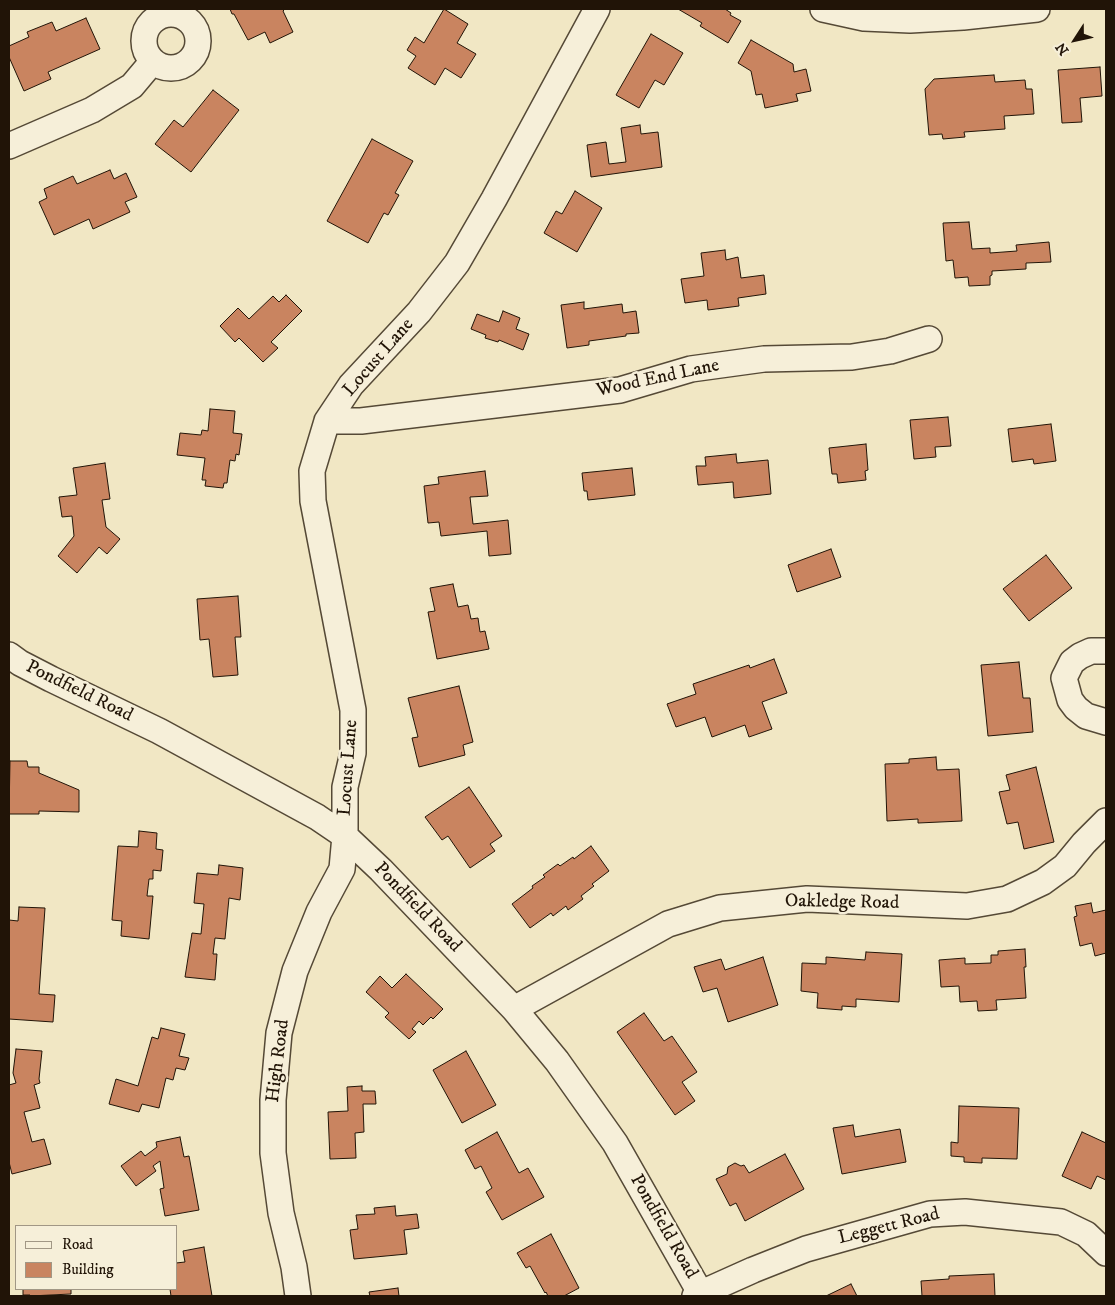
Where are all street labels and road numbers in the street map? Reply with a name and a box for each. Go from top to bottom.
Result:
street label: Locust Lane [339,314,419,402]
street label: Wood End Lane [595,355,721,403]
street label: Pondfield Road [22,656,136,728]
street label: Locust Lane [334,719,364,817]
street label: Pondfield Road [368,858,466,958]
street label: Oakledge Road [785,891,899,915]
street label: High Road [263,1018,295,1104]
street label: Pondfield Road [624,1171,702,1283]
street label: Leggett Road [836,1203,942,1251]

